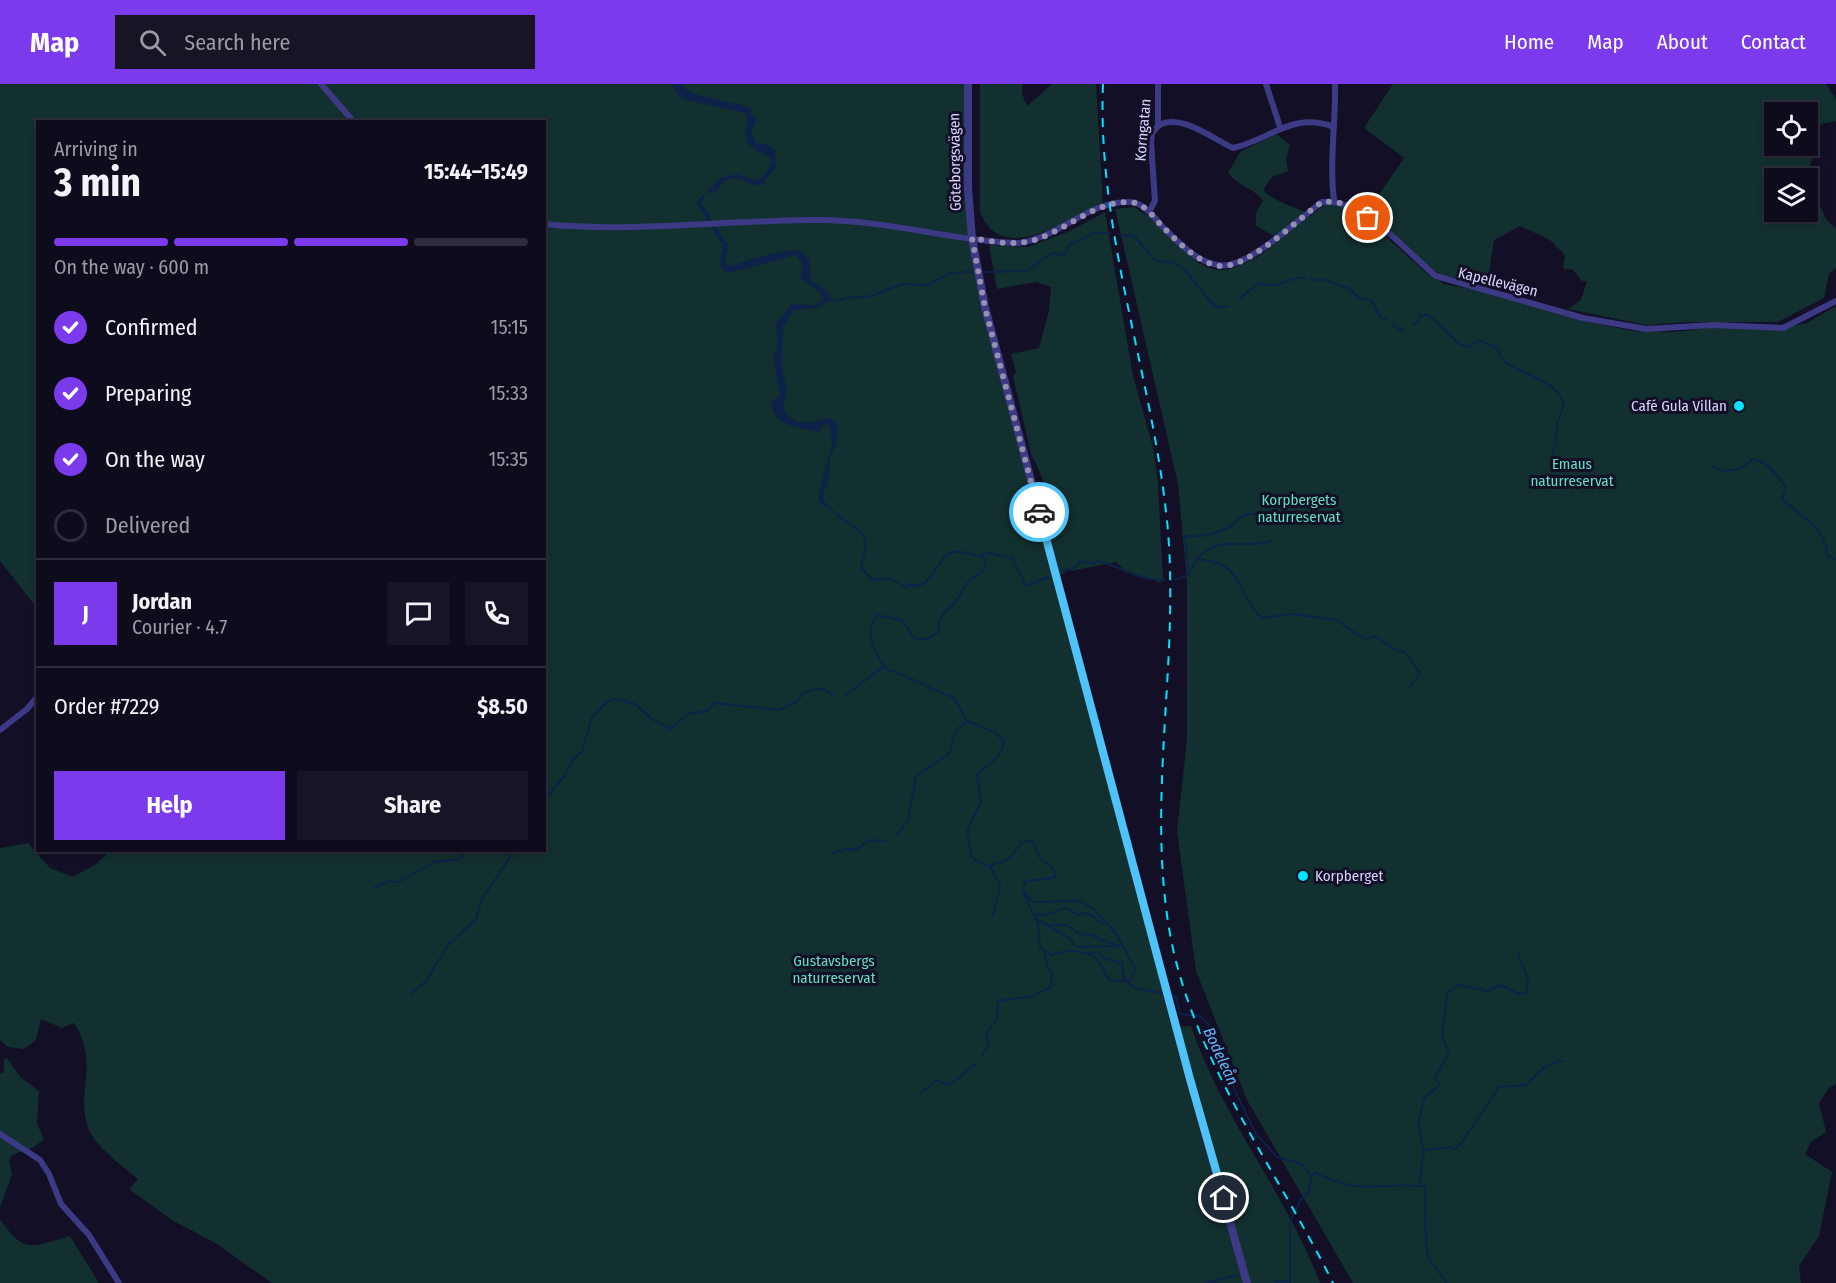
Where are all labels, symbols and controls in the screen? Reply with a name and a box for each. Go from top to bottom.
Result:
search box [115,15,535,69]
text: Map [30,26,79,59]
icon: search [136,26,169,59]
text: Search here [184,29,290,56]
text: Home [1504,29,1554,55]
text: Map [1587,29,1624,55]
text: About [1657,29,1708,55]
text: Contact [1741,29,1806,55]
street label: Korngatan [1131,98,1155,162]
map controls [1764,102,1818,222]
button: locate [1764,102,1818,156]
street label: Göteborgsvägen [945,113,965,211]
text: Arriving in [54,137,138,161]
text: 15:44–15:49 [424,158,528,185]
text: 3 min [54,160,141,206]
button: layers [1764,168,1818,222]
pin [1342,192,1393,243]
icon: bag [1351,201,1384,234]
text: On the way · 600 m [54,255,209,279]
street label: Kapellevägen [1456,263,1540,301]
icon: check [54,311,87,344]
text: Confirmed [105,314,198,341]
text: 15:15 [491,315,528,339]
icon: check [54,377,87,410]
text: Preparing [105,380,191,407]
text: 15:33 [489,381,528,405]
place label: Café Gula Villan [1631,397,1727,415]
marker: Café Gula Villan [1732,399,1746,413]
icon: check [54,443,87,476]
text: On the way [105,446,205,473]
text: 15:35 [488,447,528,471]
park label: Emaus naturreservat [1530,455,1614,490]
courier [1009,482,1069,542]
park label: Korpbergets naturreservat [1257,491,1341,526]
icon: car [1023,496,1056,529]
text: Delivered [105,512,190,539]
button: chat [387,582,450,645]
button: phone [465,582,528,645]
text: Jordan [132,588,192,615]
text: J [82,600,89,627]
text: Courier · 4.7 [132,615,227,639]
text: Order #7229 [54,693,159,720]
text: $8.50 [477,693,528,720]
button: Help [54,771,285,840]
button: Share [297,771,528,840]
place label: Korpberget [1315,867,1383,885]
marker: Korpberget [1296,869,1310,883]
park label: Gustavsbergs naturreservat [792,952,876,987]
water label: Bodeleån [1199,1024,1243,1088]
pin [1198,1172,1249,1223]
icon: home [1207,1181,1240,1214]

